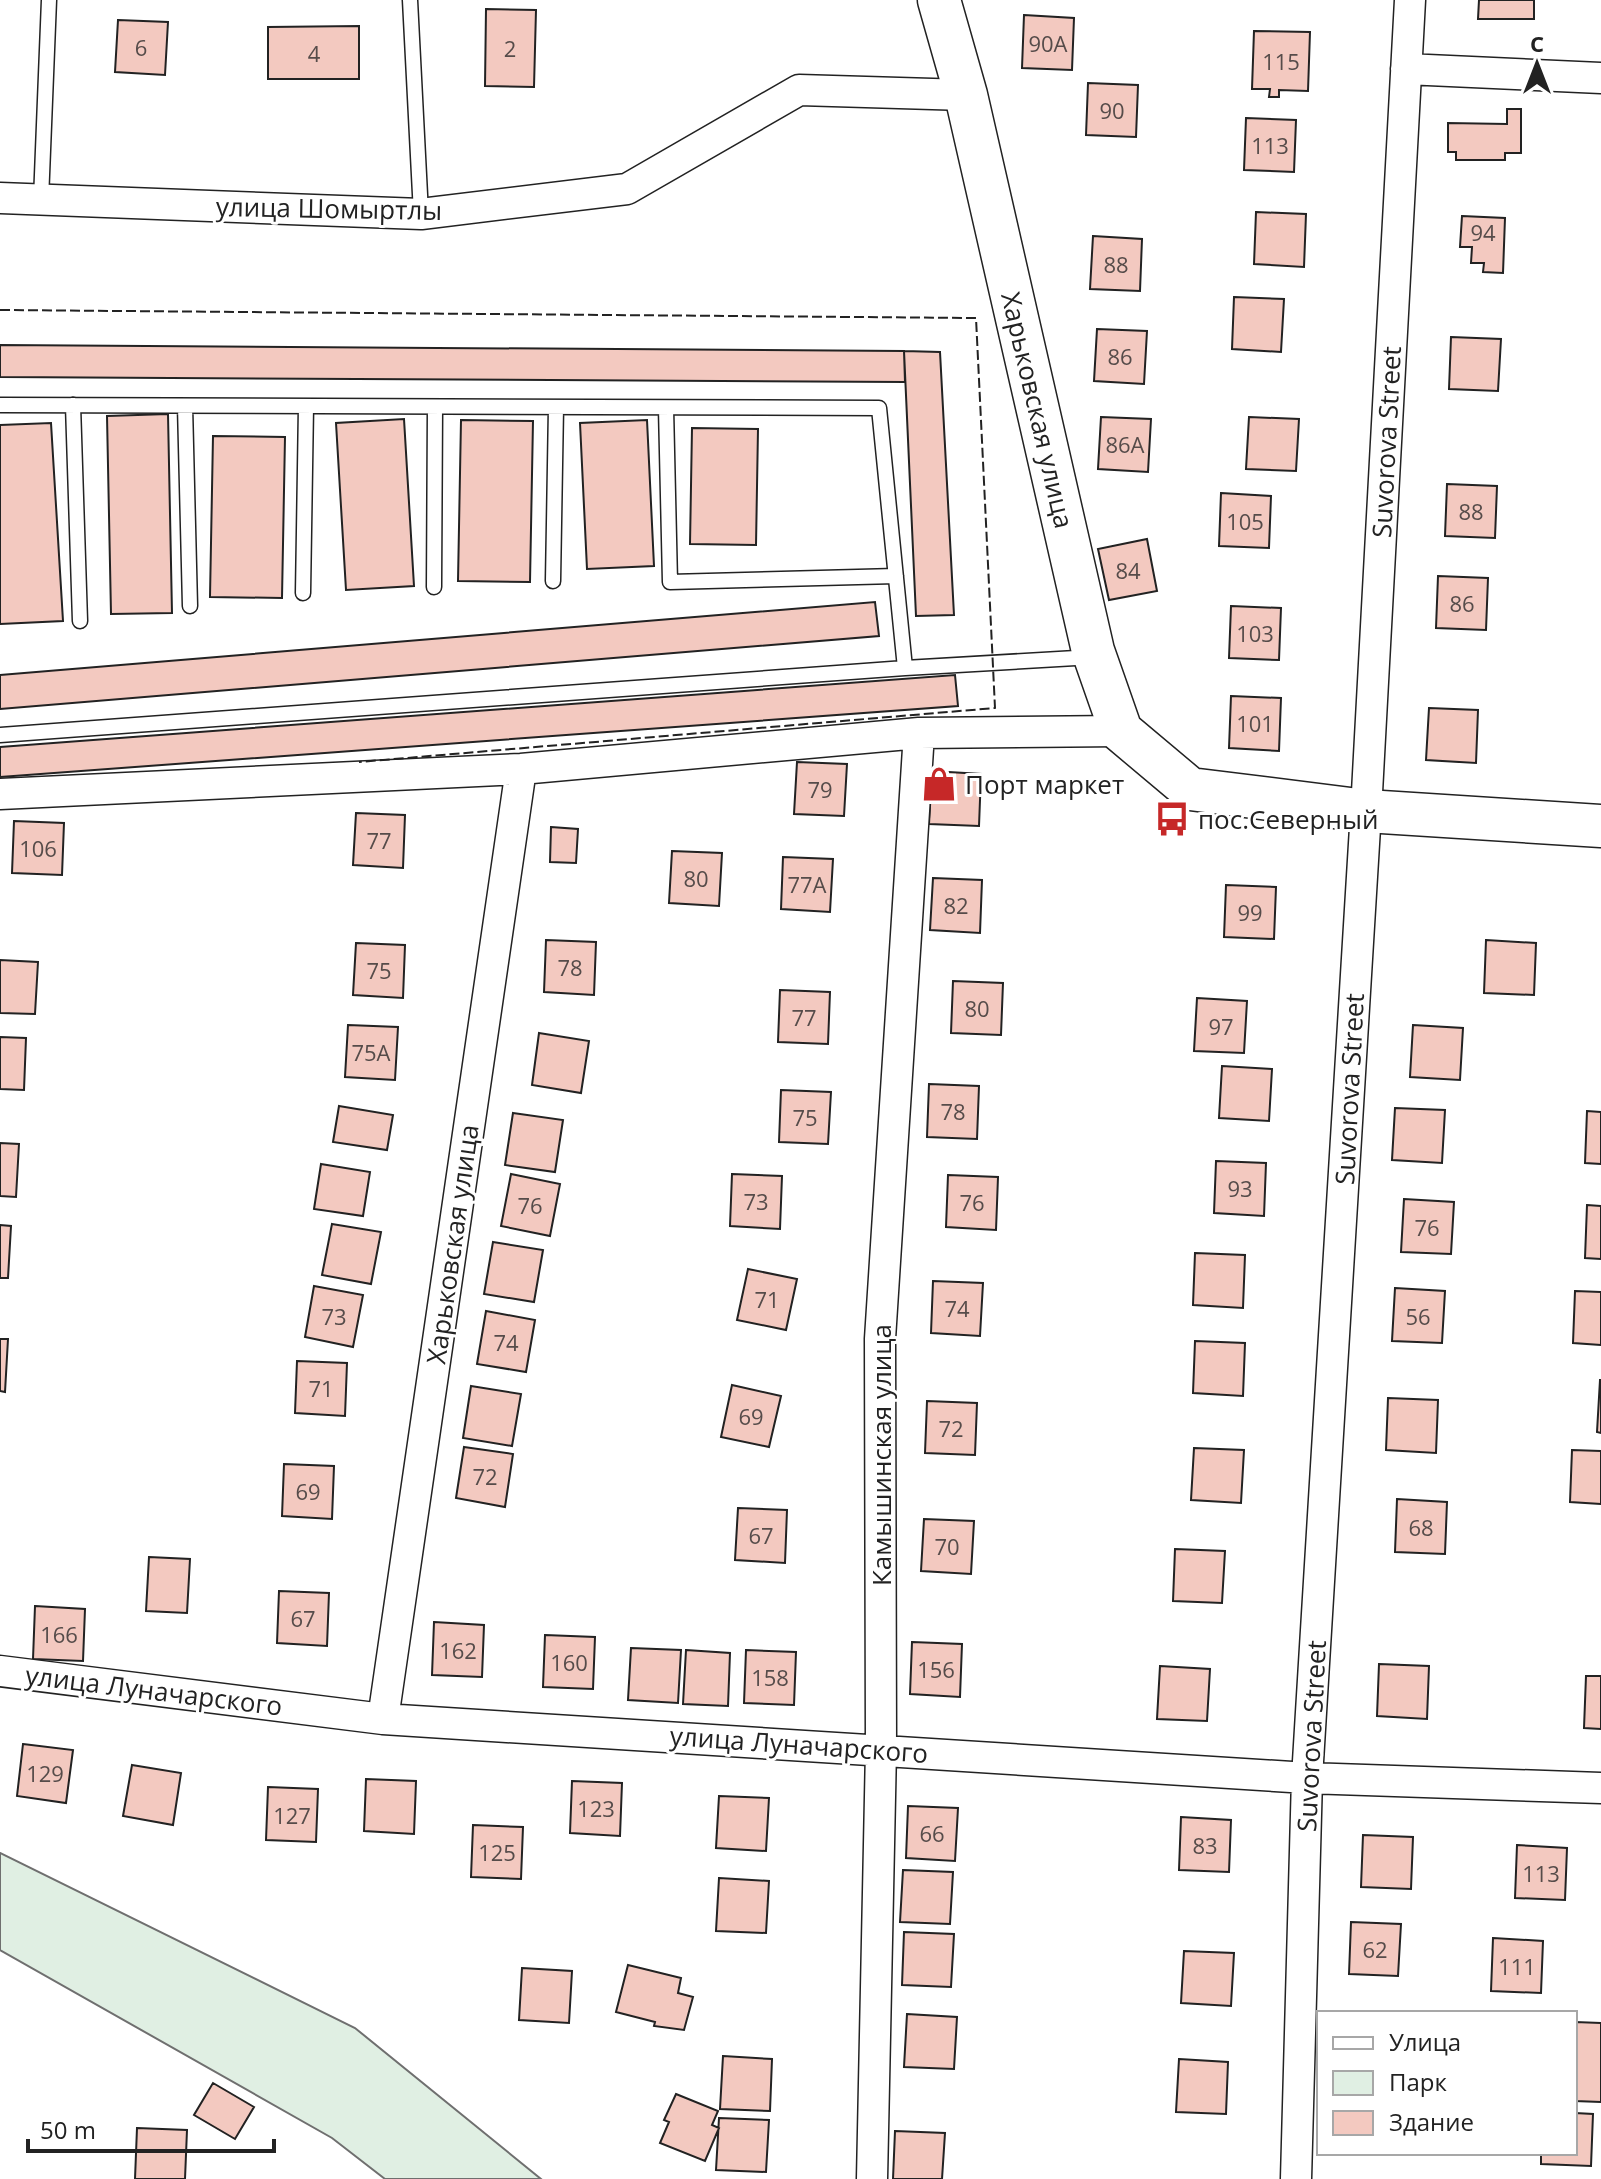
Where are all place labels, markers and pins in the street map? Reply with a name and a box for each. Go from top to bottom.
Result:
shop icon: Порт маркет [920,765,958,803]
place label: Порт маркет [965,766,1124,802]
bus stop icon: пос.Северный [1153,800,1191,838]
place label: пос.Северный [1198,801,1378,837]

